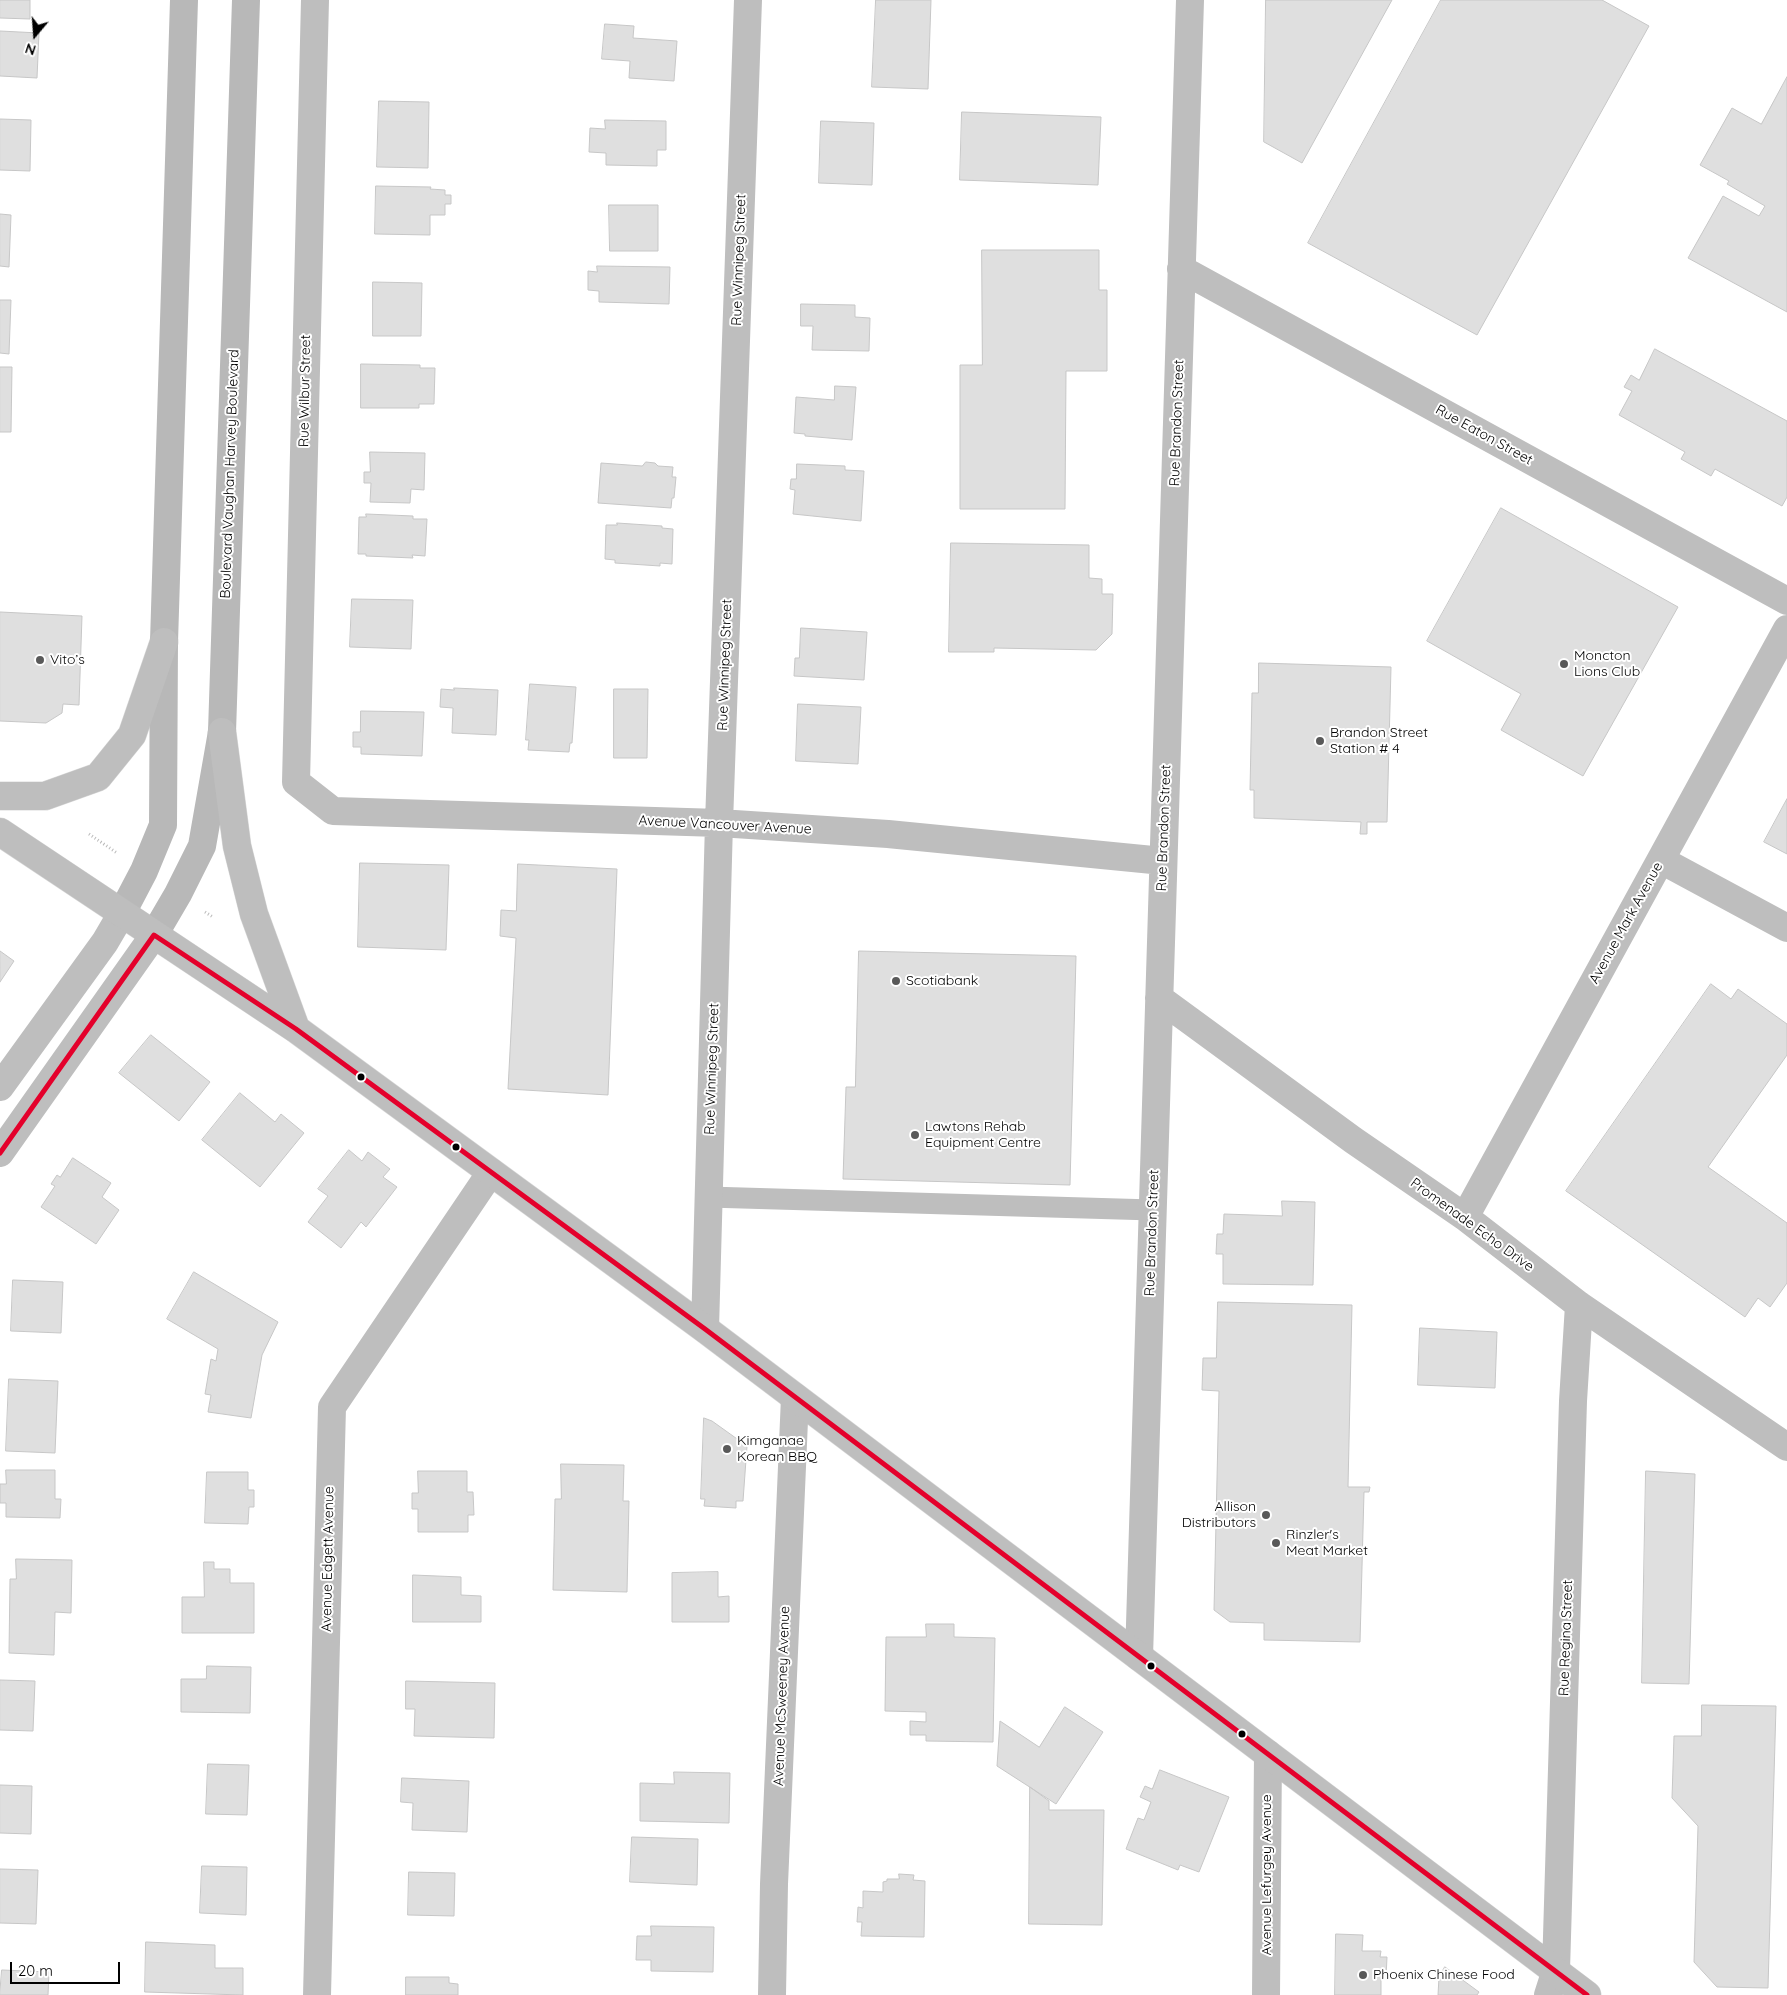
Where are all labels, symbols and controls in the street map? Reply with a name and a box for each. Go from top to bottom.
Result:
north arrow [10,10,60,60]
text: N [23,39,38,59]
street label: Rue Winnipeg Street [728,194,750,326]
street label: Rue Wilbur Street [296,335,314,447]
street label: Boulevard Vaughan Harvey Boulevard [217,349,243,599]
street label: Rue Brandon Street [1166,359,1188,487]
street label: Rue Eaton Street [1432,401,1536,469]
street label: Rue Winnipeg Street [714,599,736,731]
place label: Moncton Lions Club [1574,648,1640,680]
place label: Vito’s [50,652,85,668]
marker: Vito’s [34,654,46,666]
marker: Moncton Lions Club [1558,658,1570,670]
place label: Brandon Street Station # 4 [1330,725,1428,758]
marker: Brandon Street Station # 4 [1314,735,1326,747]
street label: Rue Brandon Street [1153,764,1175,892]
street label: Avenue Vancouver Avenue [638,812,812,838]
street label: Avenue Mark Avenue [1586,859,1666,987]
place label: Scotiabank [906,973,978,989]
marker: Scotiabank [890,975,902,987]
street label: Rue Winnipeg Street [701,1003,723,1135]
unlabelled marker [356,1072,366,1082]
place label: Lawtons Rehab Equipment Centre [925,1119,1041,1152]
marker: Lawtons Rehab Equipment Centre [909,1129,921,1141]
unlabelled marker [451,1142,461,1152]
street label: Rue Brandon Street [1141,1169,1163,1297]
street label: Promenade Echo Drive [1407,1175,1537,1275]
place label: Kimganae Korean BBQ [737,1433,817,1465]
marker: Kimganae Korean BBQ [721,1443,733,1455]
street label: Avenue Edgett Avenue [318,1486,338,1632]
place label: Allison Distributors [1182,1499,1256,1531]
marker: Allison Distributors [1260,1509,1272,1521]
place label: Rinzler's Meat Market [1286,1527,1368,1560]
marker: Rinzler's Meat Market [1270,1537,1282,1549]
street label: Rue Regina Street [1556,1580,1576,1696]
street label: Avenue McSweeney Avenue [770,1606,794,1786]
unlabelled marker [1146,1661,1156,1671]
unlabelled marker [1237,1729,1247,1739]
street label: Avenue Lefurgey Avenue [1259,1794,1275,1956]
scale bar [12,1952,122,1984]
text: 20 m [18,1961,53,1980]
place label: Phoenix Chinese Food [1373,1967,1515,1983]
marker: Phoenix Chinese Food [1357,1969,1369,1981]

